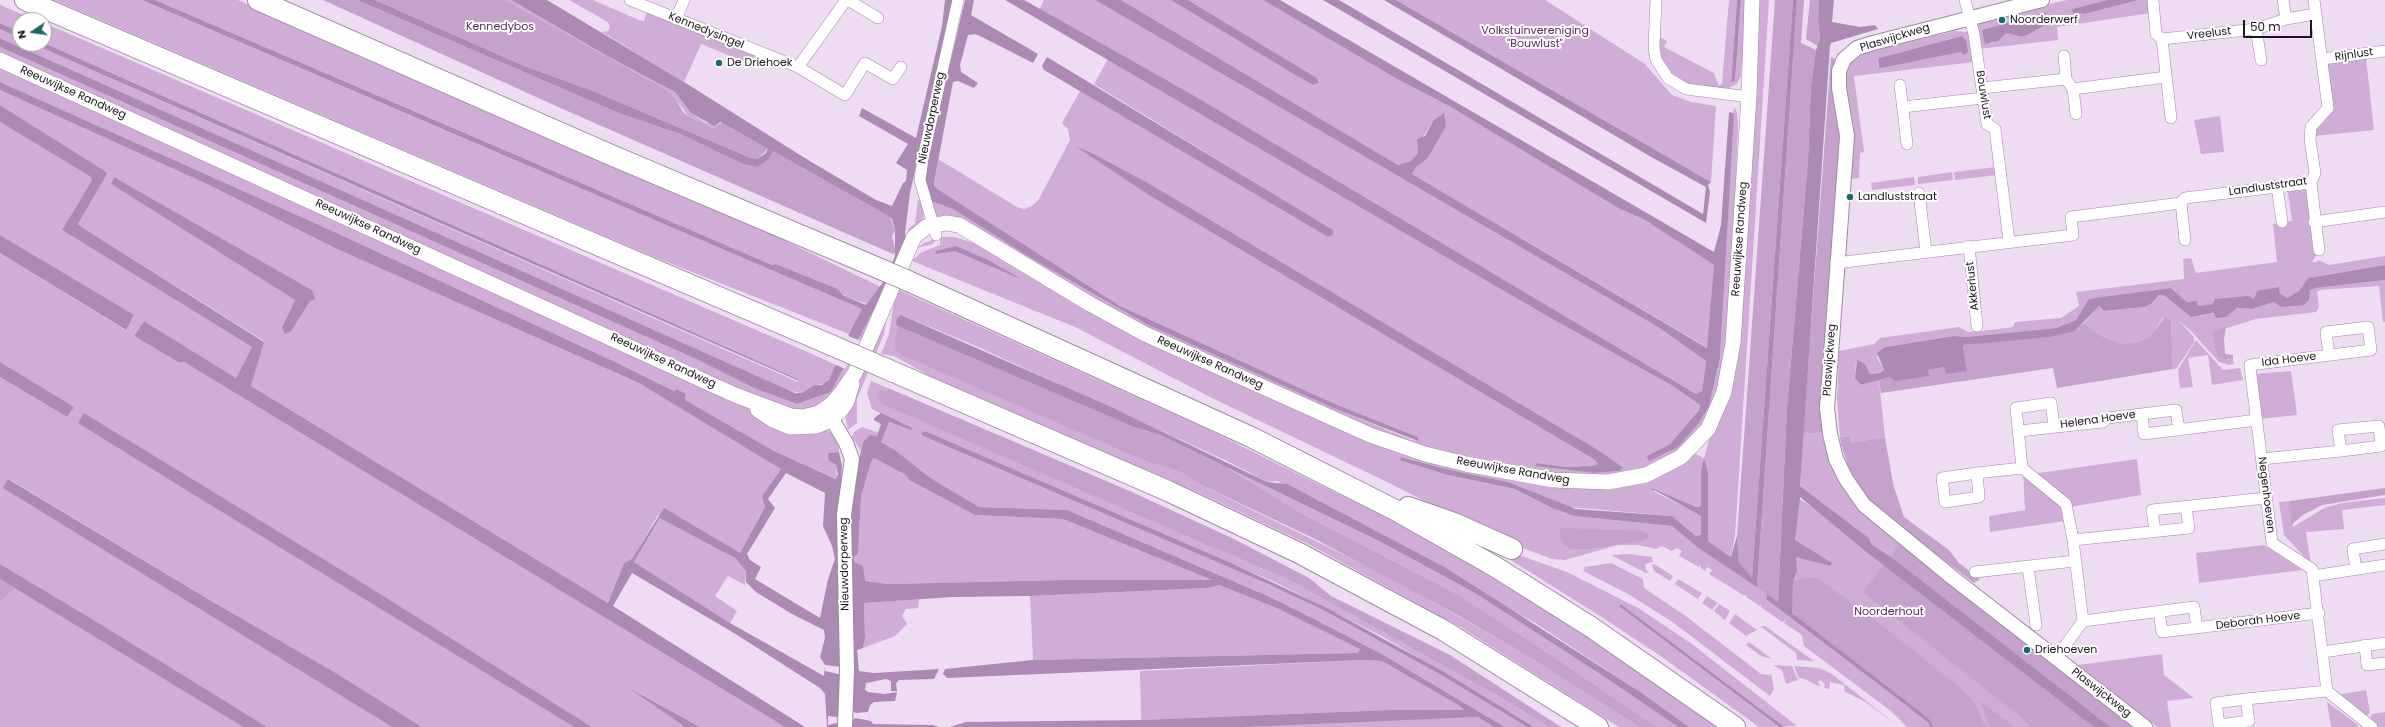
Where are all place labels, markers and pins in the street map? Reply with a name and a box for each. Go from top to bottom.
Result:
place label: Noorderwerf [2010,13,2078,27]
marker: Noorderwerf [1997,15,2007,25]
place label: De Driehoek [727,56,793,70]
marker: De Driehoek [714,58,724,68]
place label: Landluststraat [1858,190,1937,204]
marker: Landluststraat [1845,192,1855,202]
place label: Driehoeven [2035,643,2097,657]
marker: Driehoeven [2022,645,2032,655]

